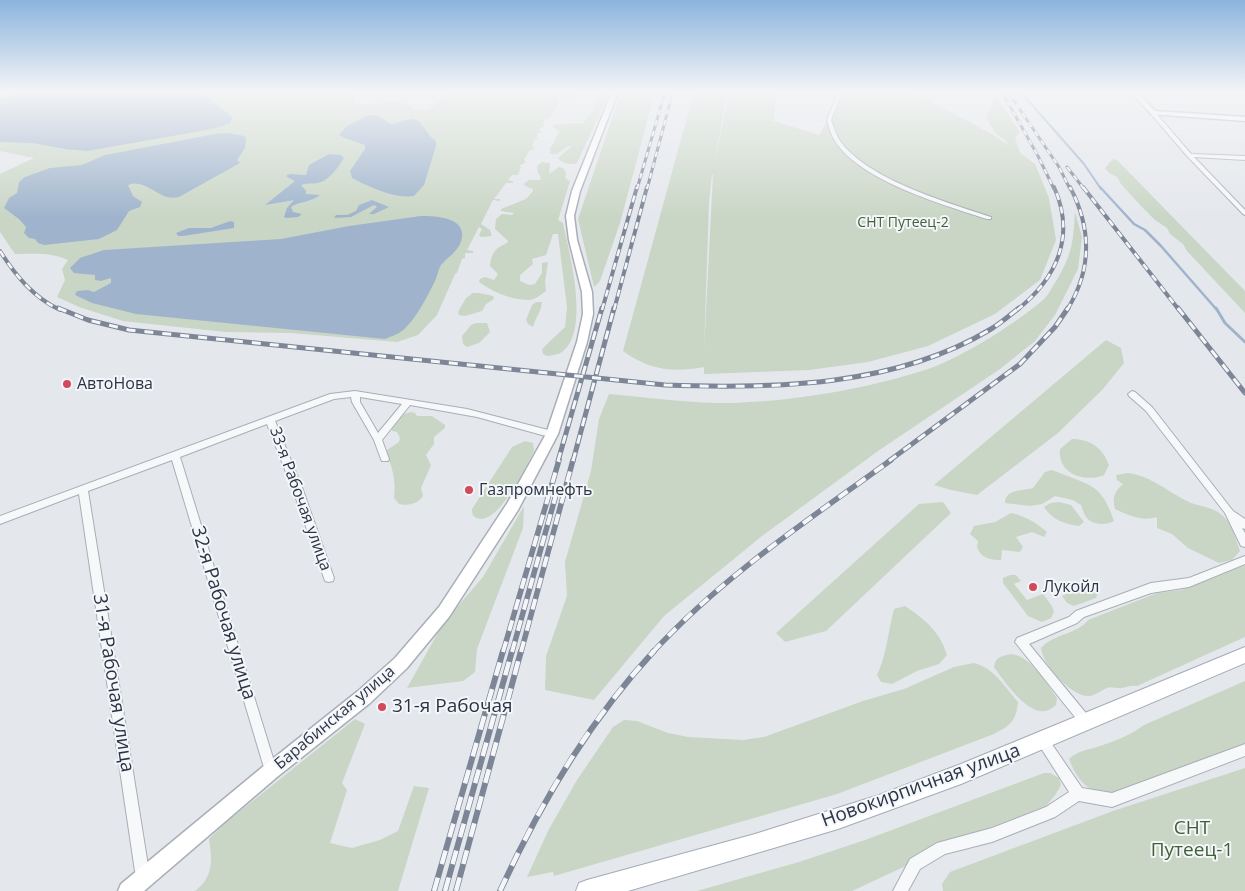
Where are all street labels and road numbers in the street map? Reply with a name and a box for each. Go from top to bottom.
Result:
street label: 33-я Рабочая улица [265,424,335,574]
street label: 32-я Рабочая улица [186,523,260,703]
street label: 31-я Рабочая улица [88,592,138,774]
street label: Барабинская улица [271,662,399,774]
street label: Новокирпичная улица [819,739,1023,833]

